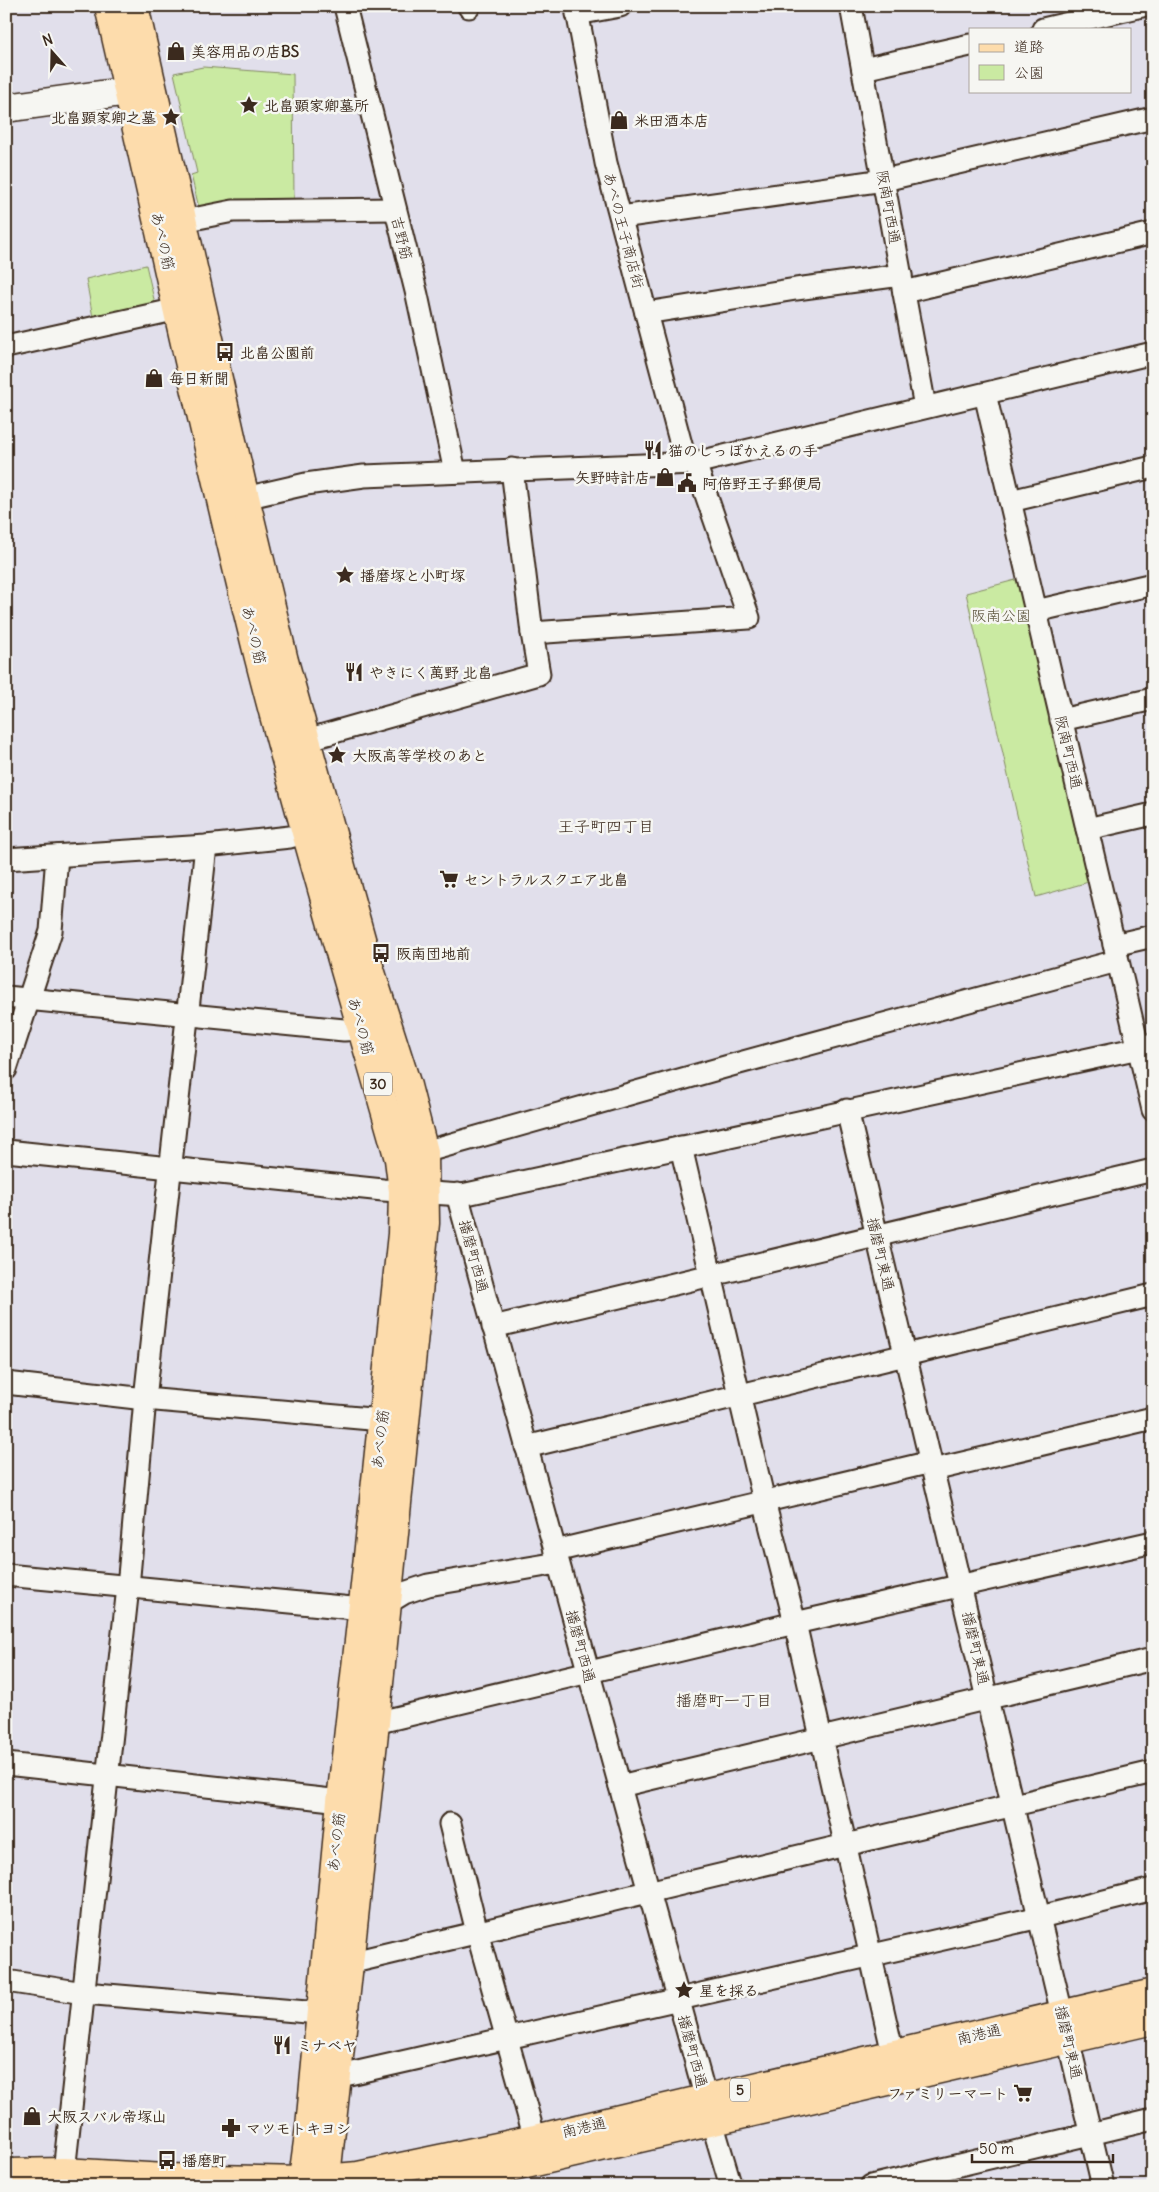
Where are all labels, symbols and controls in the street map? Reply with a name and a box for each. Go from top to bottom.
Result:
north arrow [28,28,78,78]
legend [969,28,1132,92]
text: N [40,30,55,50]
text: 道路 [1014,37,1044,56]
shop icon: 美容用品の店BS [165,40,187,62]
place label: 美容用品の店BS [191,42,299,61]
text: 公園 [1014,63,1044,82]
place icon: 北畠顕家卿墓所 [238,94,260,116]
place label: 北畠顕家卿墓所 [264,96,369,115]
place icon: 北畠顕家卿之墓 [160,106,182,128]
place label: 北畠顕家卿之墓 [51,108,156,127]
shop icon: 米田酒本店 [608,109,630,131]
place label: 米田酒本店 [634,111,709,130]
street label: 阪南町西通 [873,168,905,246]
street label: あべの王子商店街 [599,170,649,290]
street label: あべの筋 [147,210,179,272]
street label: 吉野筋 [387,214,417,262]
bus stop icon: 北畠公園前 [214,341,236,363]
place label: 北畠公園前 [240,343,315,362]
shop icon: 毎日新聞 [143,367,165,389]
place label: 毎日新聞 [169,369,229,388]
restaurant icon: 猫のしっぽかえるの手 [642,439,664,461]
place label: 猫のしっぽかえるの手 [668,441,818,460]
shop icon: 矢野時計店 [654,466,676,488]
place label: 矢野時計店 [575,468,650,487]
public building icon: 阿倍野王子郵便局 [676,472,698,494]
place label: 阿倍野王子郵便局 [702,474,822,493]
place icon: 播磨塚と小町塚 [334,564,356,586]
place label: 播磨塚と小町塚 [360,566,465,585]
street label: あべの筋 [238,604,270,666]
park label: 阪南公園 [971,606,1031,625]
restaurant icon: やきにく萬野 北畠 [343,661,365,683]
place label: やきにく萬野 北畠 [369,663,493,682]
street label: 阪南町西通 [1051,713,1087,791]
place icon: 大阪高等学校のあと [326,744,348,766]
place label: 大阪高等学校のあと [352,746,487,765]
district label: 王子町四丁目 [558,816,654,836]
supermarket icon: セントラルスクエア北畠 [438,868,460,890]
place label: セントラルスクエア北畠 [464,870,628,889]
bus stop icon: 阪南団地前 [370,942,392,964]
place label: 阪南団地前 [396,944,471,963]
street label: あべの筋 [344,995,378,1057]
road number: 30 [364,1072,392,1096]
street label: 播磨町東通 [863,1215,899,1293]
street label: 播磨町西通 [455,1217,493,1295]
street label: あべの筋 [367,1408,393,1470]
street label: 播磨町西通 [562,1607,600,1685]
street label: 播磨町東通 [958,1609,994,1687]
district label: 播磨町一丁目 [676,1690,772,1710]
street label: あべの筋 [323,1811,349,1873]
place icon: 星を採る [673,1979,695,2001]
place label: 星を採る [699,1981,759,2000]
street label: 播磨町東通 [1051,2003,1087,2081]
street label: 播磨町西通 [674,2012,712,2090]
street label: 南港通 [955,2020,1003,2048]
restaurant icon: ミナベヤ [271,2034,293,2056]
place label: ミナベヤ [297,2036,357,2055]
road number: 5 [730,2078,750,2102]
supermarket icon: ファミリーマート [1012,2082,1034,2104]
place label: ファミリーマート [887,2084,1008,2103]
shop icon: 大阪スバル帝塚山 [21,2105,43,2127]
place label: 大阪スバル帝塚山 [47,2107,167,2126]
street label: 南港通 [560,2113,608,2141]
pharmacy icon: マツモトキヨシ [220,2117,242,2139]
place label: マツモトキヨシ [246,2119,351,2138]
scale bar [972,2132,1113,2164]
text: 50 m [979,2139,1014,2158]
bus stop icon: 播磨町 [156,2149,178,2171]
place label: 播磨町 [182,2151,227,2170]

